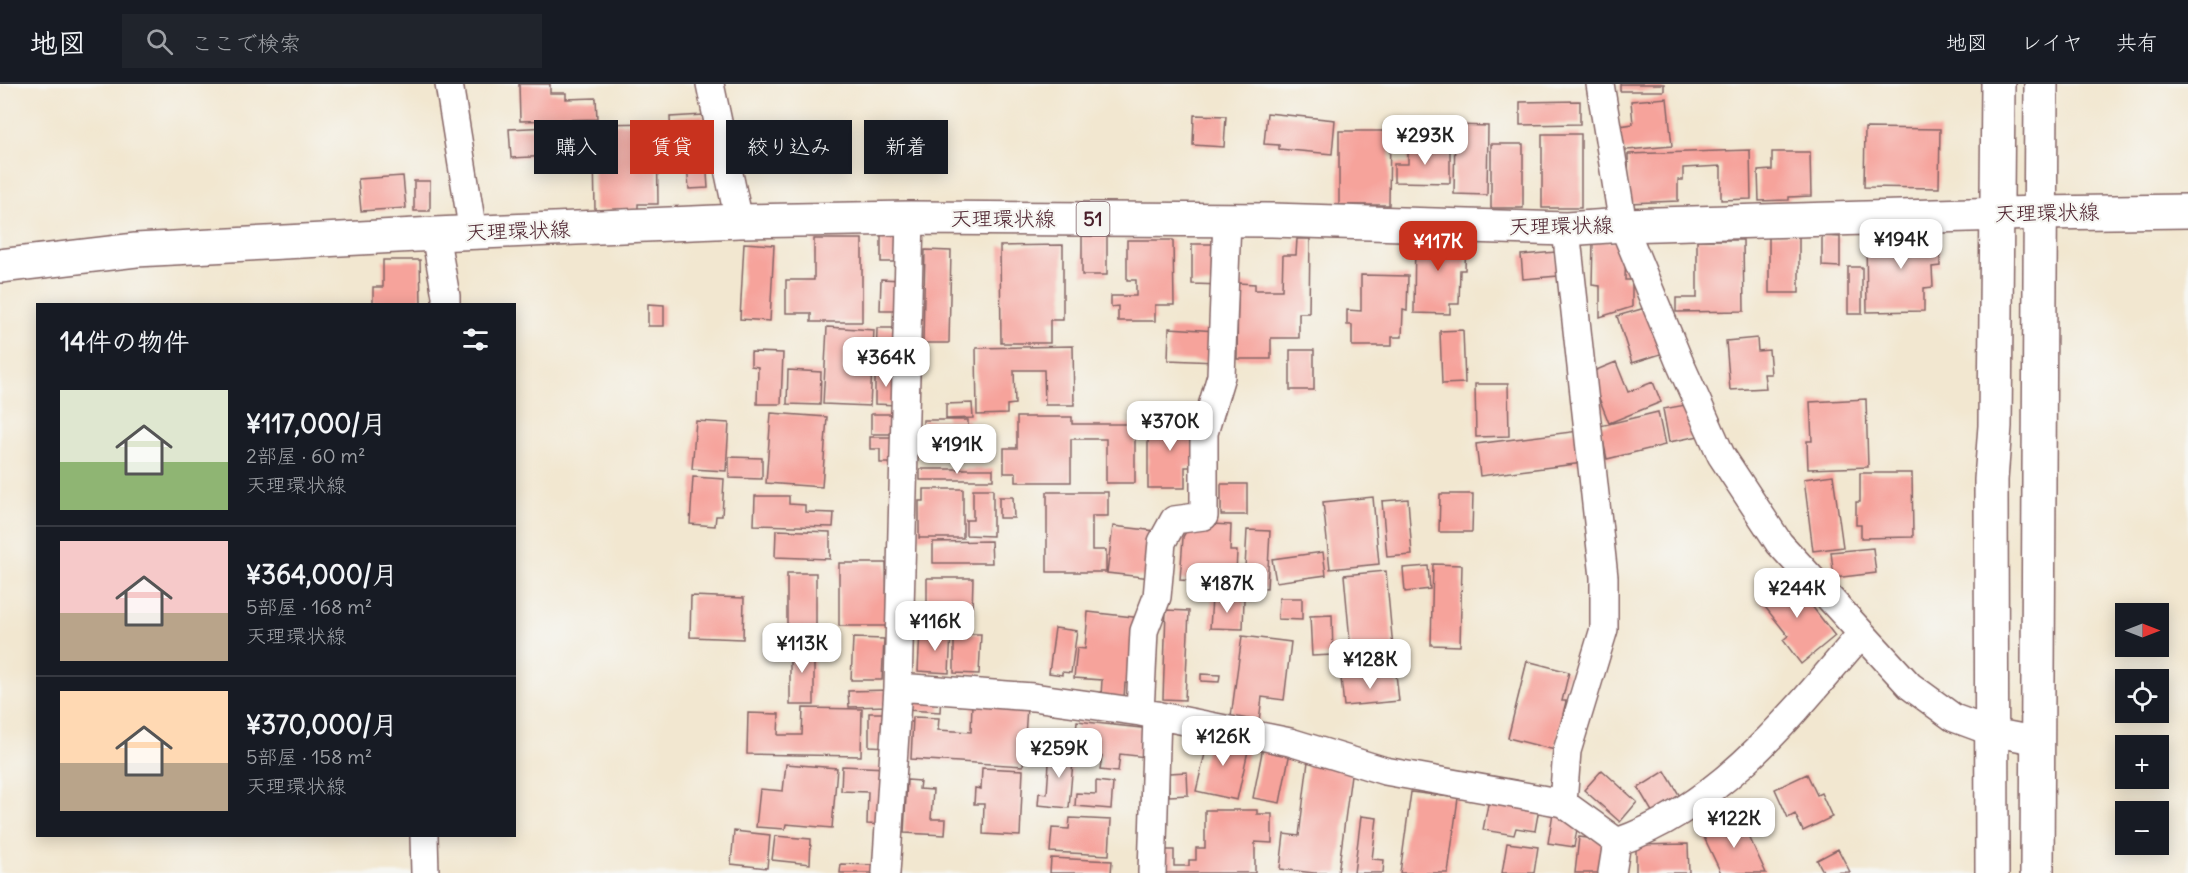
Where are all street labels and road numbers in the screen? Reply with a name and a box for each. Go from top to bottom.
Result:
street label: 天理環状線 [1994,198,2100,227]
road number: 51 [1076,202,1110,236]
street label: 天理環状線 [951,205,1056,232]
street label: 天理環状線 [1508,211,1614,240]
street label: 天理環状線 [465,215,571,246]

